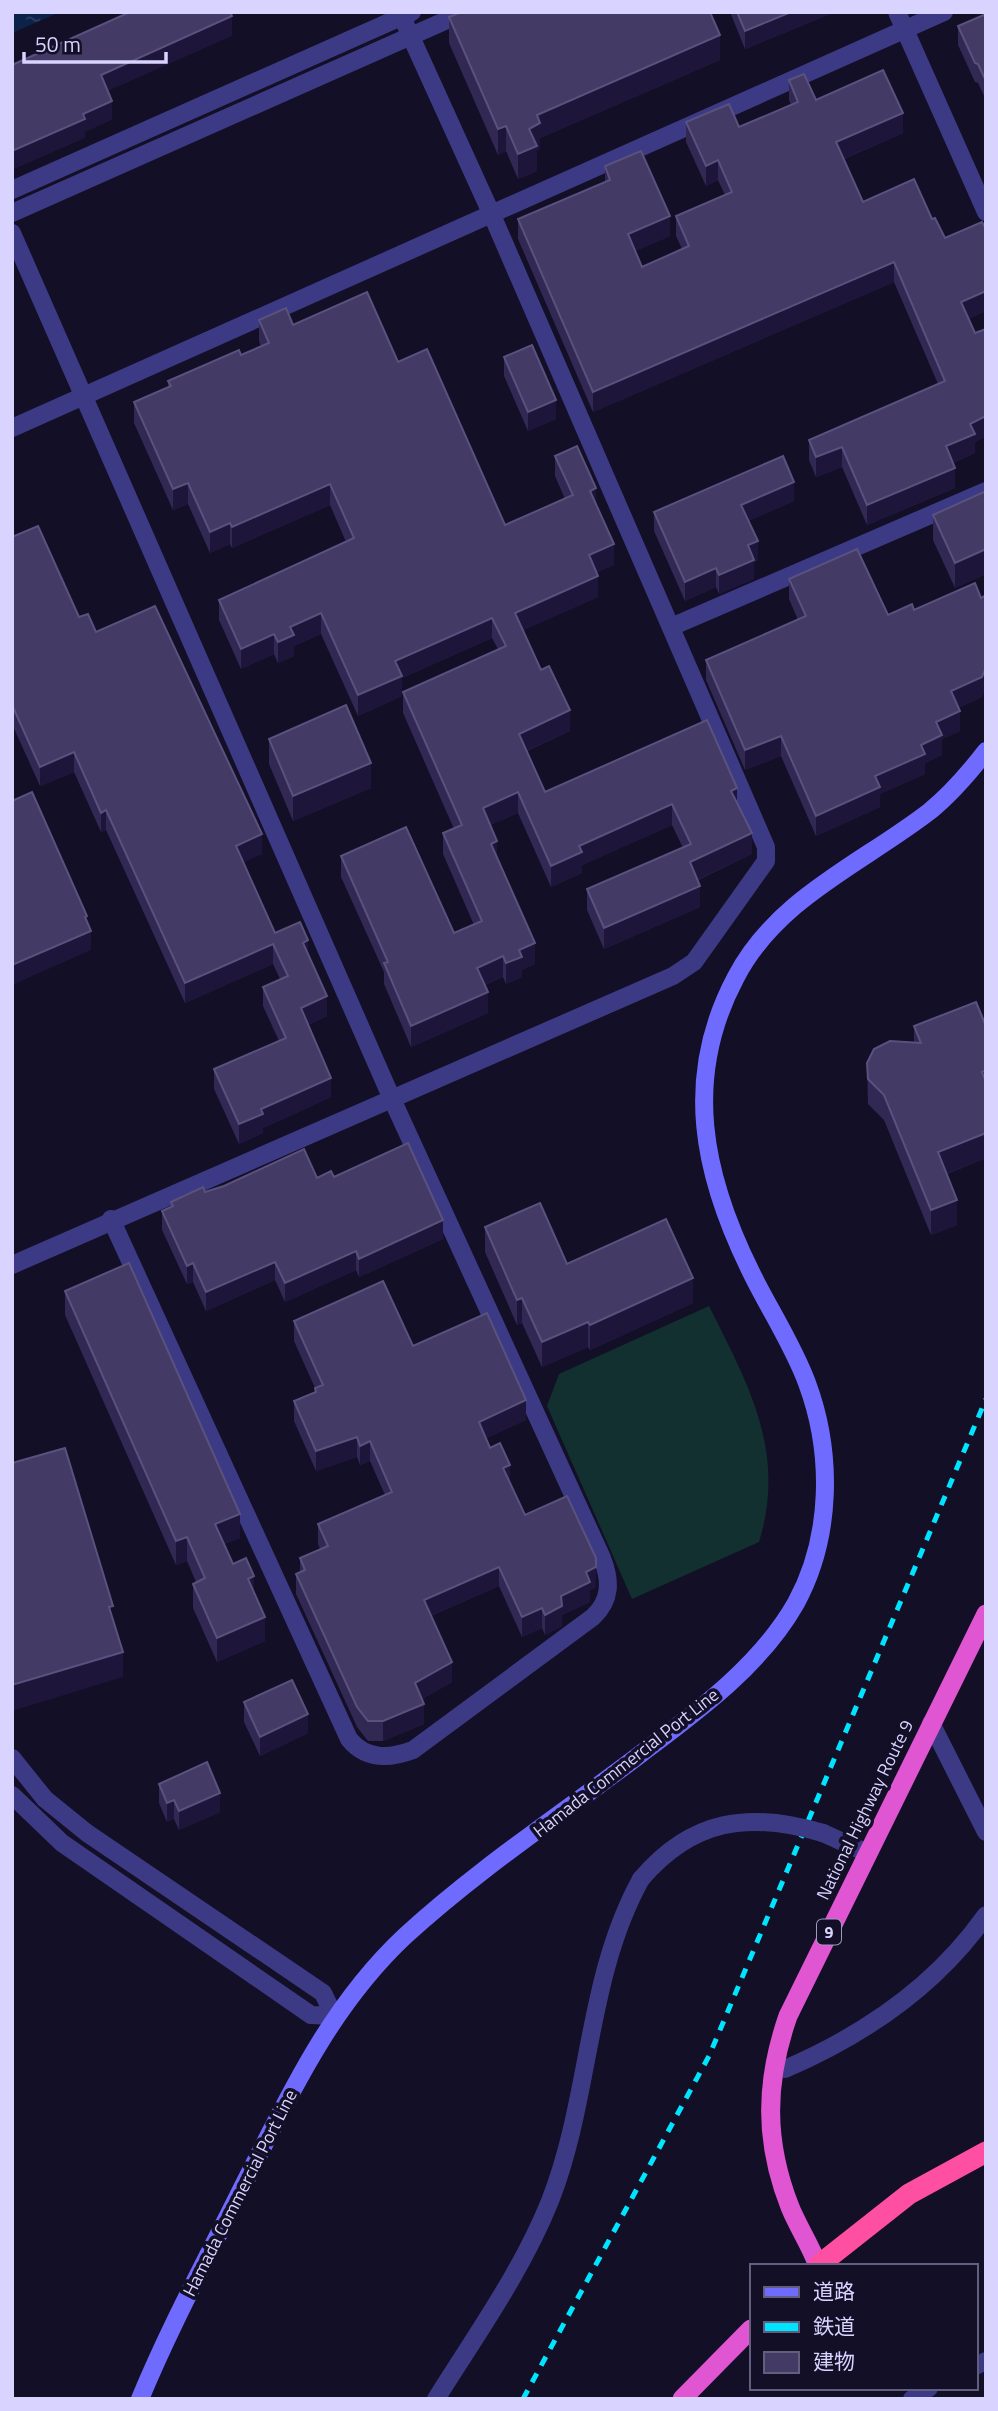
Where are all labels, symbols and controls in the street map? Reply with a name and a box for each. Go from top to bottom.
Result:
scale bar [24,21,166,65]
text: 50 m [35,28,81,60]
street label: Hamada Commercial Port Line [527,1681,724,1844]
street label: National Highway Route 9 [809,1715,920,1904]
road number: 9 [817,1920,841,1944]
street label: Hamada Commercial Port Line [176,2085,304,2301]
legend [750,2264,977,2390]
text: 道路 [813,2275,855,2307]
text: 鉄道 [813,2310,855,2342]
text: 建物 [813,2345,855,2377]

